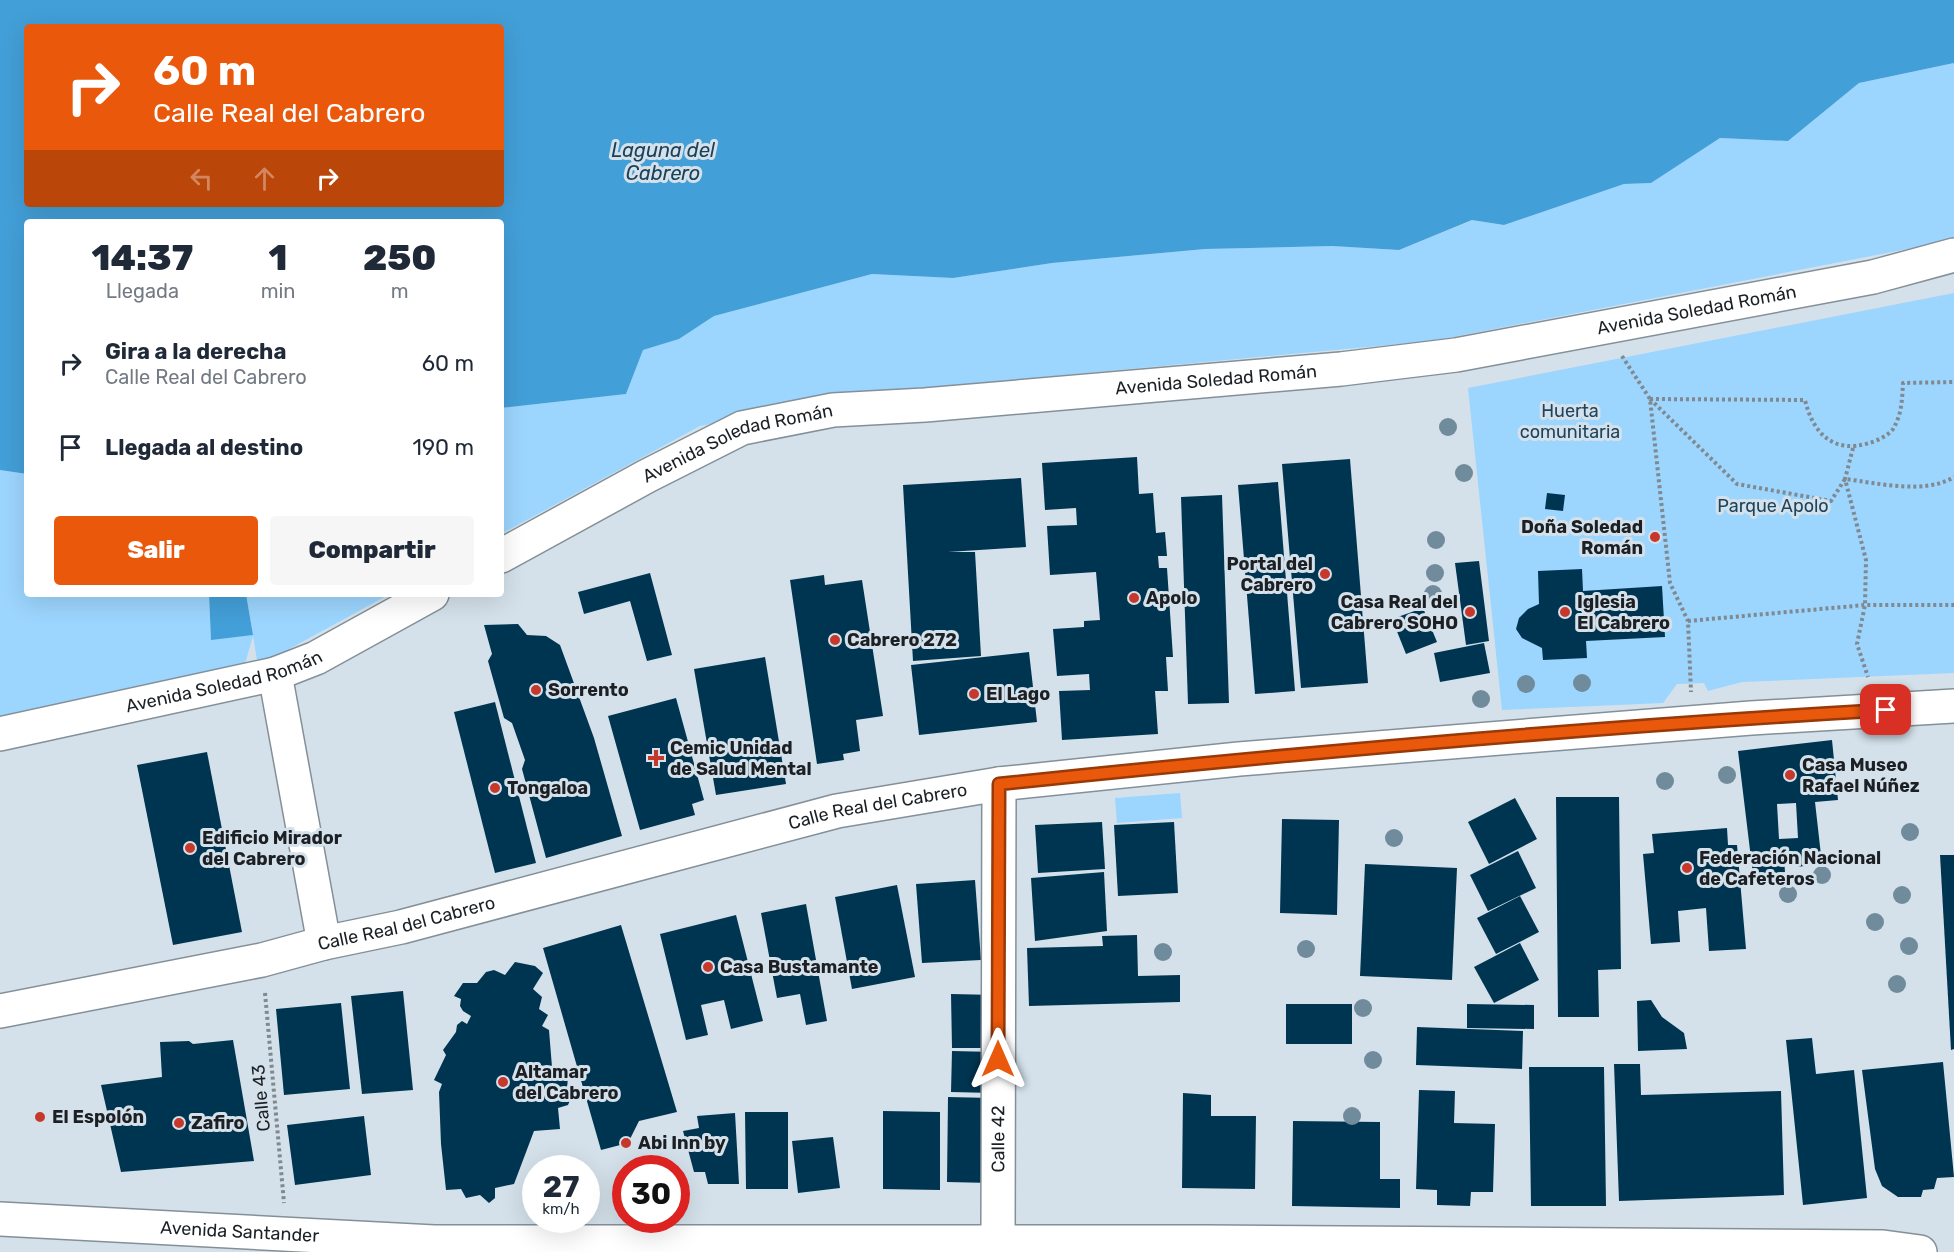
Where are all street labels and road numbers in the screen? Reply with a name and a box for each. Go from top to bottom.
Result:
street label: Avenida Soledad Román [1595,281,1798,339]
street label: Avenida Soledad Román [1114,360,1318,399]
street label: Avenida Soledad Román [639,399,835,487]
street label: Avenida Soledad Román [124,646,326,717]
street label: Calle Real del Cabrero [786,778,969,834]
street label: Calle Real del Cabrero [315,891,498,955]
street label: Calle 43 [247,1064,275,1132]
street label: Calle 42 [987,1105,1009,1173]
street label: Avenida Santander [160,1217,320,1247]

